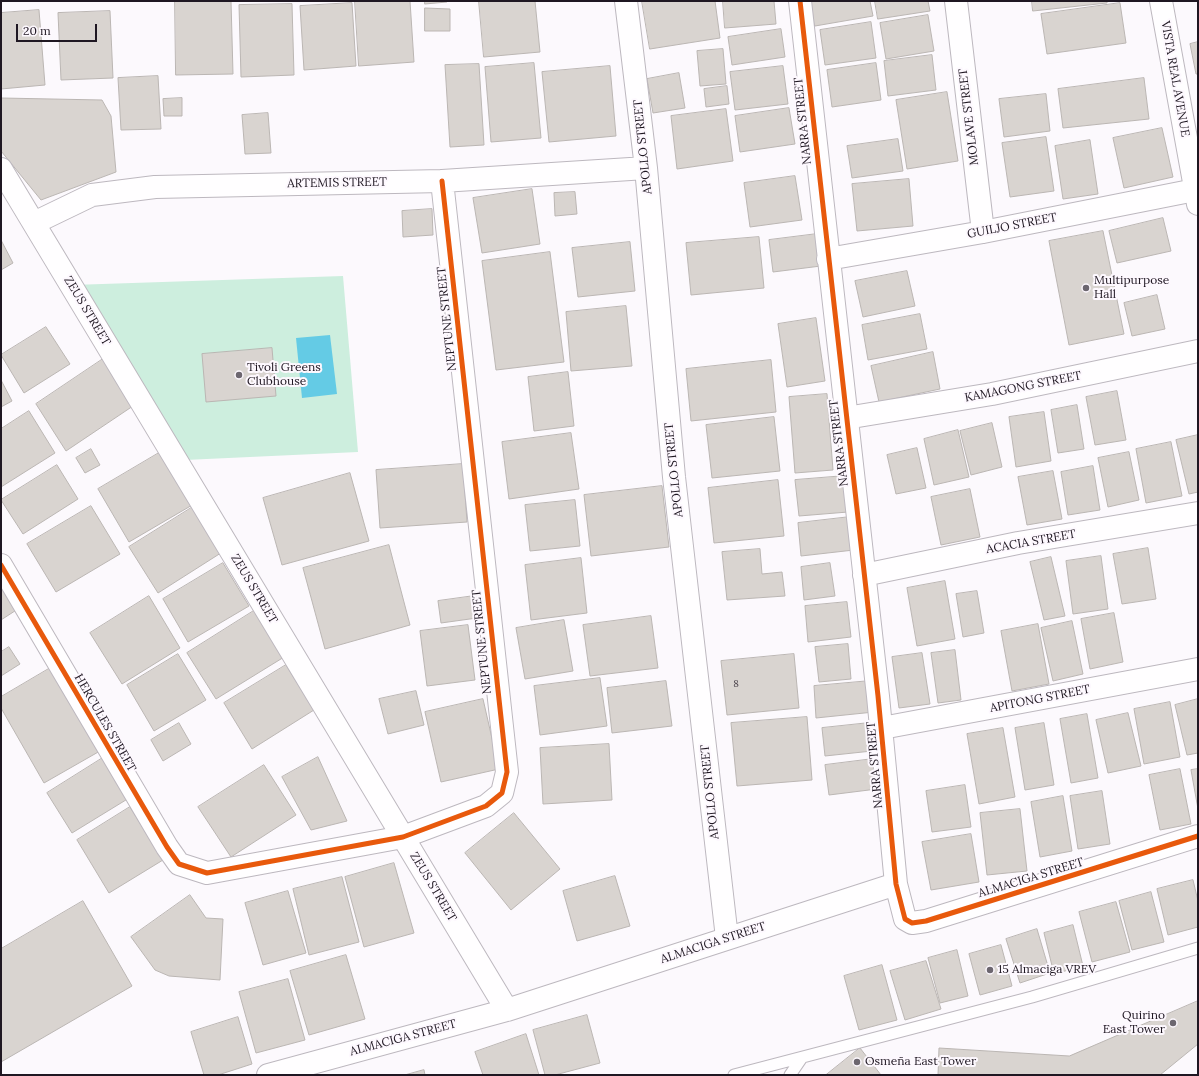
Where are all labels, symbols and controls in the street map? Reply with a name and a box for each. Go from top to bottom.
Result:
scale bar [18,16,99,42]
street label: VISTA REAL AVENUE [1158,20,1192,138]
text: 20 m [23,23,51,38]
street label: MOLAVE STREET [956,68,982,166]
street label: NARRA STREET [791,77,815,165]
street label: APOLLO STREET [631,99,655,195]
street label: ARTEMIS STREET [287,175,387,191]
street label: GUILJO STREET [966,210,1058,242]
street label: NEPTUNE STREET [434,266,460,372]
street label: ZEUS STREET [61,274,113,348]
place label: Multipurpose Hall [1094,274,1169,302]
marker: Multipurpose Hall [1081,283,1091,293]
place label: Tivoli Greens Clubhouse [247,361,321,389]
street label: KAMAGONG STREET [963,369,1083,405]
marker: Tivoli Greens Clubhouse [234,370,244,380]
street label: NARRA STREET [827,399,851,487]
street label: APOLLO STREET [662,422,686,518]
street label: ACACIA STREET [985,527,1077,557]
street label: ZEUS STREET [228,552,280,626]
street label: NEPTUNE STREET [469,589,495,695]
street label: HERCULES STREET [71,671,139,775]
house number: 8 [733,678,739,690]
street label: APITONG STREET [989,682,1091,716]
street label: NARRA STREET [864,721,886,809]
street label: APOLLO STREET [698,744,722,840]
street label: ZEUS STREET [407,850,459,924]
street label: ALMACIGA STREET [976,855,1086,901]
street label: ALMACIGA STREET [659,919,767,967]
place label: 15 Almaciga VREV [998,963,1096,977]
marker: 15 Almaciga VREV [985,965,995,975]
place label: Quirino East Tower [1103,1009,1165,1037]
street label: ALMACIGA STREET [348,1017,458,1059]
marker: Quirino East Tower [1168,1018,1178,1028]
place label: Osmeña East Tower [865,1055,976,1069]
marker: Osmeña East Tower [852,1057,862,1067]

